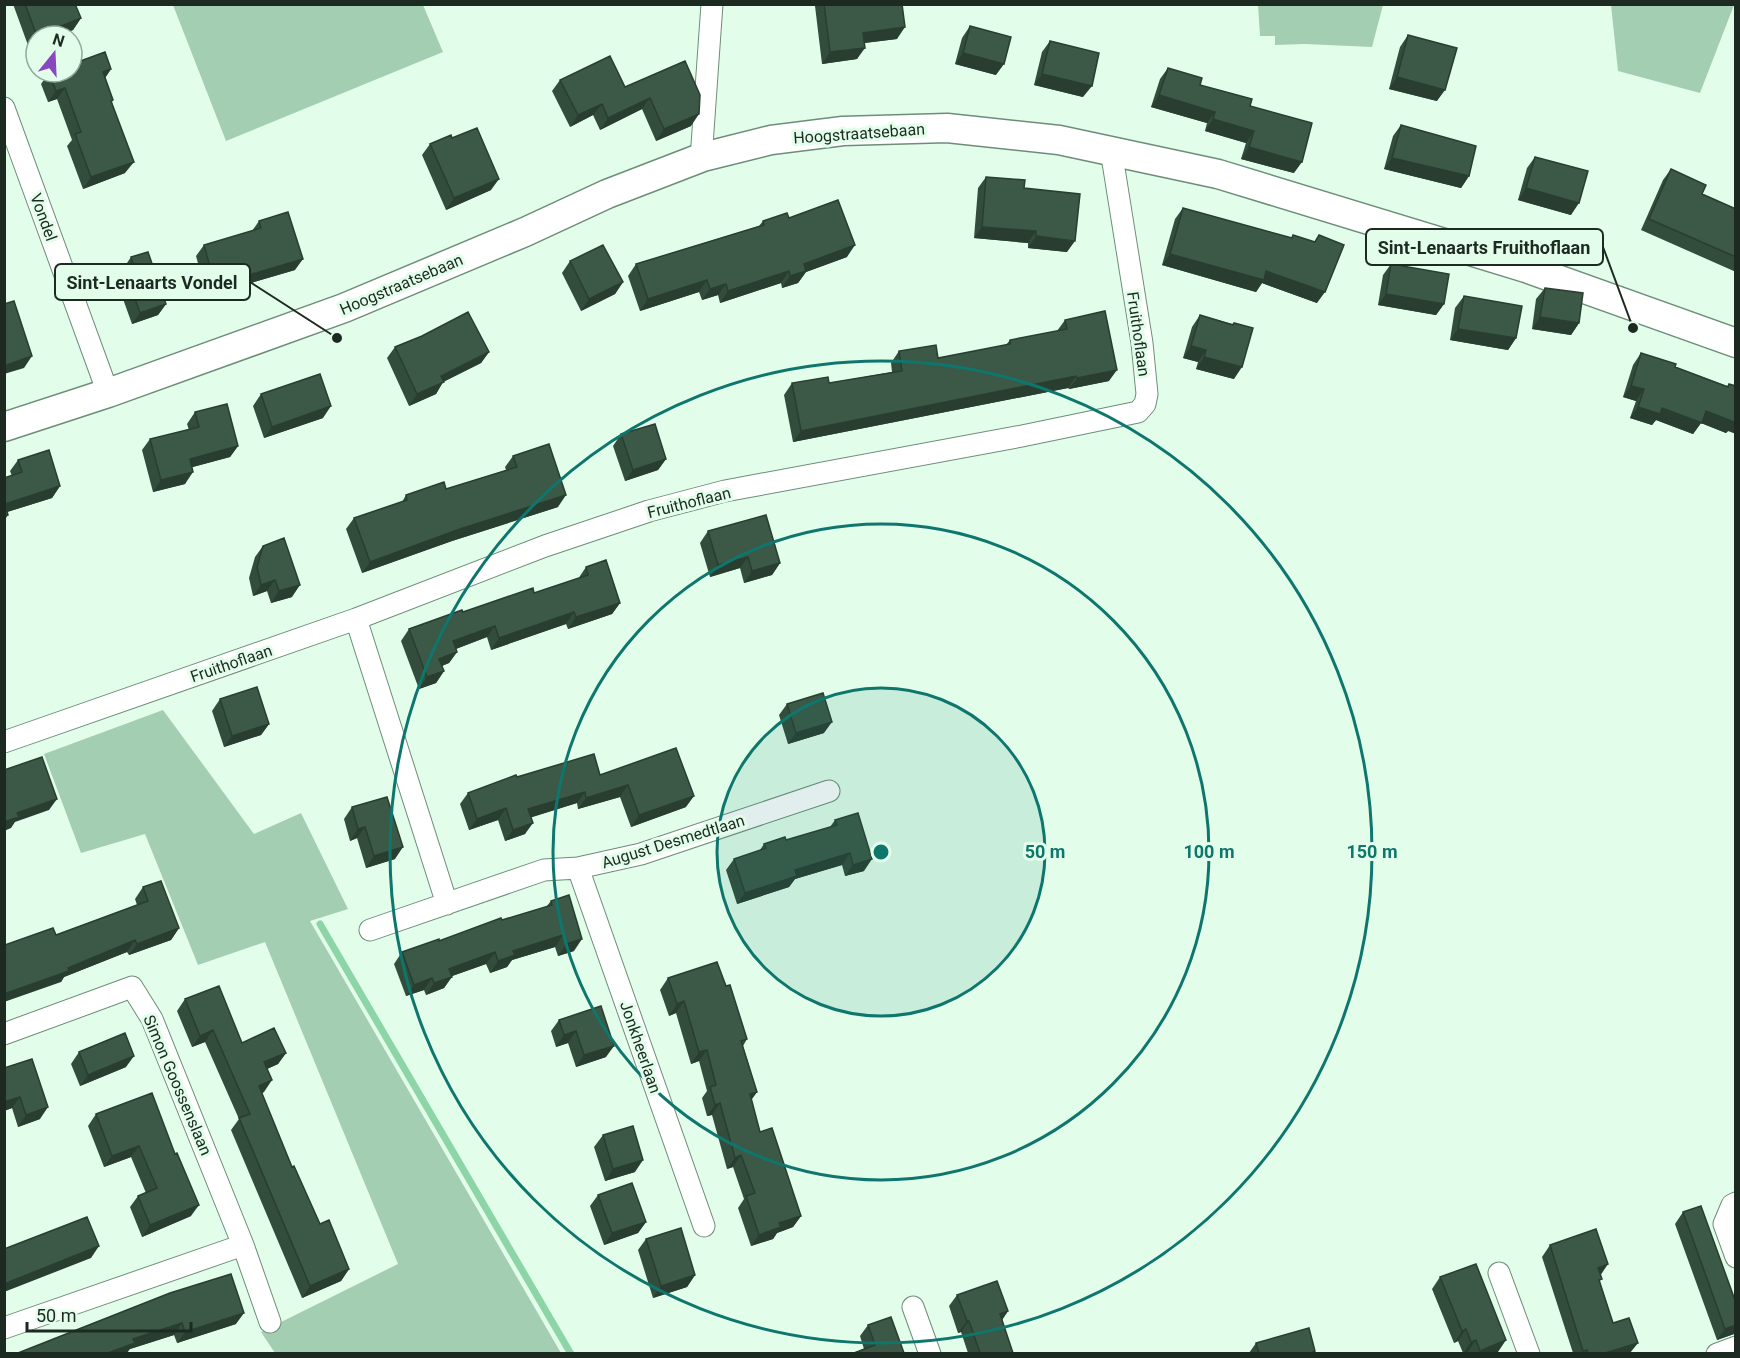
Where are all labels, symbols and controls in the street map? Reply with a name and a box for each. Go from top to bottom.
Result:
north arrow [24,24,84,84]
text: N [50,29,67,51]
street label: Hoogstraatsebaan [793,119,925,148]
street label: Vondel [26,191,61,244]
callout: Sint-Lenaarts Fruithoflaan [1366,229,1603,265]
text: Sint-Lenaarts Fruithoflaan [1378,237,1590,258]
street label: Hoogstraatsebaan [337,250,466,319]
callout: Sint-Lenaarts Vondel [55,264,250,300]
text: Sint-Lenaarts Vondel [67,272,238,293]
street label: Fruithoflaan [1123,291,1154,378]
street label: Fruithoflaan [645,483,733,522]
street label: Fruithoflaan [188,641,275,686]
street label: August Desmedtlaan [599,811,747,872]
text: 50 m [1025,841,1065,862]
text: 100 m [1183,841,1235,862]
text: 150 m [1346,841,1398,862]
centre of rings [871,842,891,862]
street label: Jonkheerlaan [616,999,665,1096]
street label: Simon Goossenslaan [139,1012,216,1158]
scale bar [27,1295,190,1333]
text: 50 m [36,1305,76,1326]

